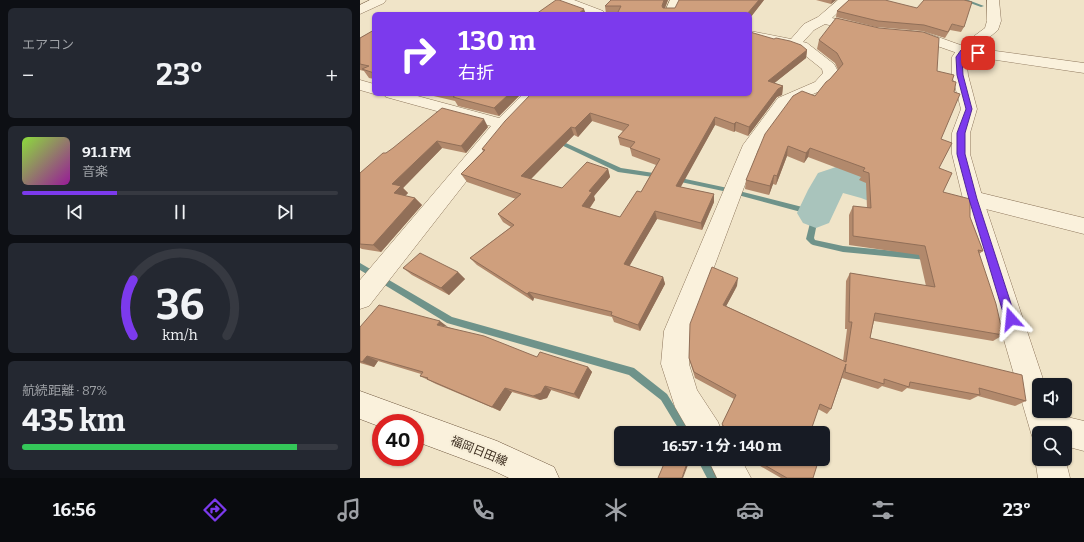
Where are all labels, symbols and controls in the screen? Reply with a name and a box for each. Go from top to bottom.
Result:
text: 130 m [458,24,536,57]
icon: right [392,28,444,80]
pin [961,36,995,70]
text: エアコン [22,37,74,52]
icon: arrive [967,42,989,64]
text: 23° [156,57,203,93]
text: − [22,62,34,89]
text: + [325,62,338,89]
text: 右折 [458,62,494,84]
text: 91.1 FM [82,143,131,161]
text: 音楽 [82,164,108,179]
icon: previous [64,201,86,223]
icon: pause [169,201,191,223]
icon: next [274,201,296,223]
text: 36 [156,280,204,330]
position arrow [990,298,1032,340]
text: km/h [162,326,198,343]
map controls [1032,378,1072,466]
button: sound [1032,378,1072,418]
text: 航続距離 · 87% [22,383,107,398]
text: 435 km [22,403,125,439]
speed limit sign: 40 [372,414,424,466]
button: search [1032,426,1072,466]
street label: 福岡日田線 [449,433,509,469]
text: 16:57 · 1 分 · 140 m [663,437,781,455]
icon: directions [201,496,229,524]
icon: music [335,496,363,524]
icon: phone [469,496,497,524]
icon: climate [602,496,630,524]
icon: car [736,496,764,524]
icon: filters [869,496,897,524]
text: 16:56 [53,499,96,521]
text: 23° [1003,499,1031,521]

